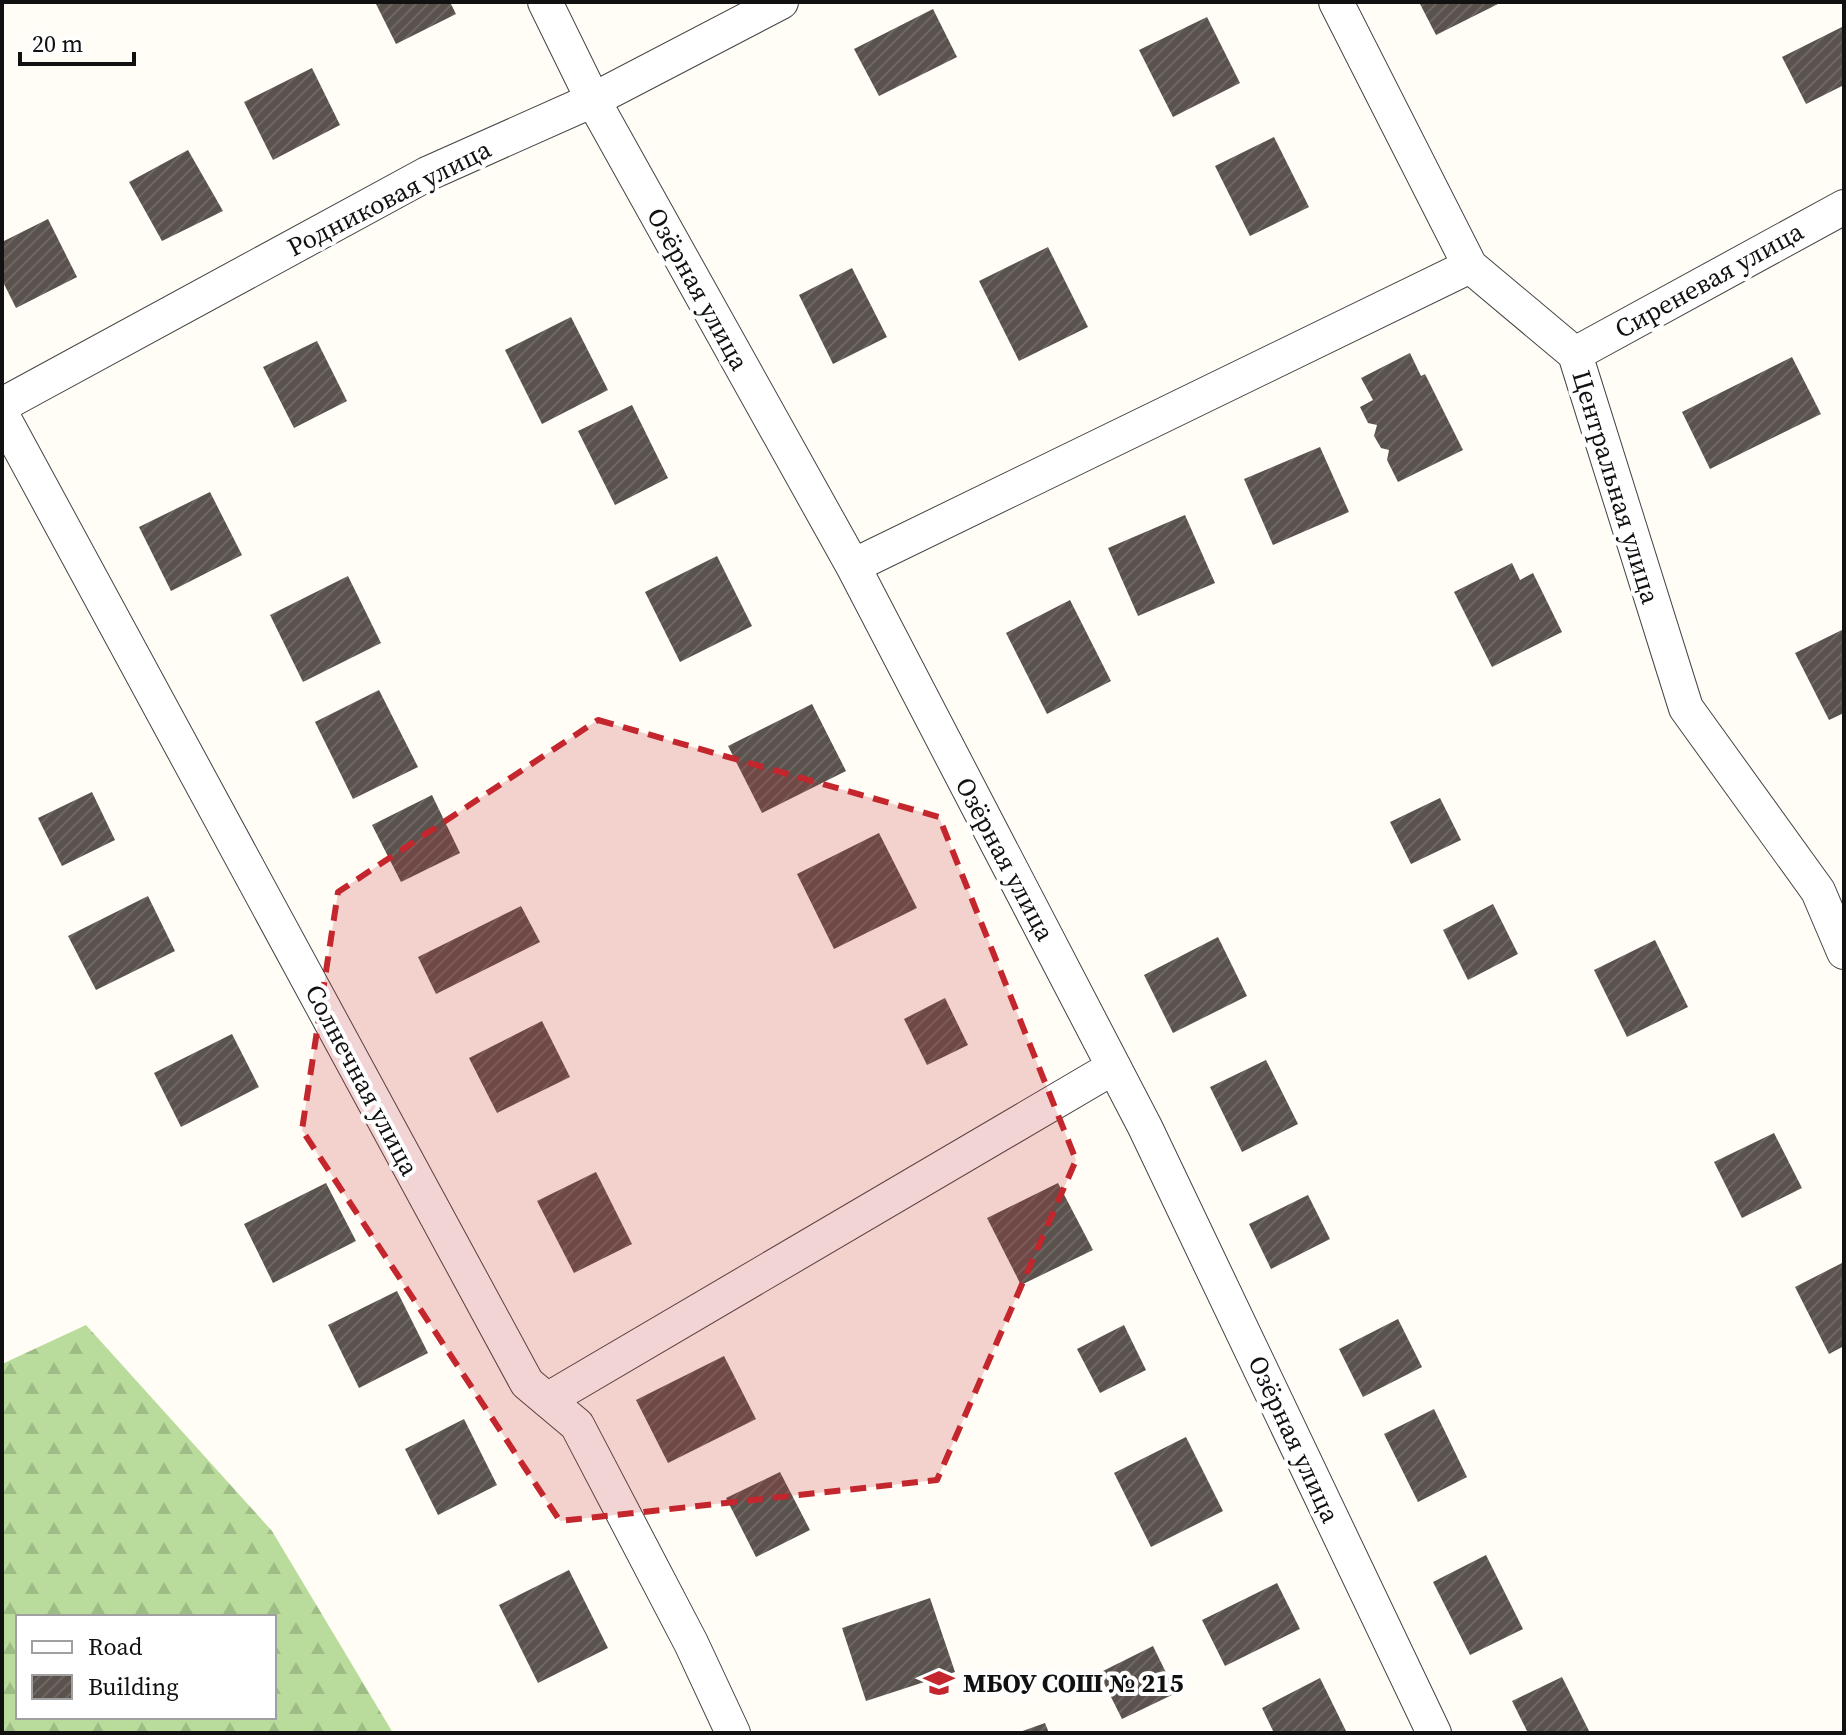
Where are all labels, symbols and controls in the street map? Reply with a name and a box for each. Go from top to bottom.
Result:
scale bar [20,16,134,66]
text: 20 m [32,27,83,60]
street label: Родниковая улица [281,131,498,265]
street label: Озёрная улица [638,201,758,377]
street label: Сиреневая улица [1608,213,1810,347]
street label: Центральная улица [1563,366,1669,609]
street label: Озёрная улица [947,771,1064,948]
street label: Солнечная улица [296,978,428,1183]
street label: Озёрная улица [1240,1350,1349,1529]
legend [16,1615,276,1719]
text: Road [88,1630,143,1663]
place label: МБОУ СОШ № 215 [963,1665,1183,1701]
school or university icon: МБОУ СОШ № 215 [922,1666,956,1700]
text: Building [88,1670,179,1703]

